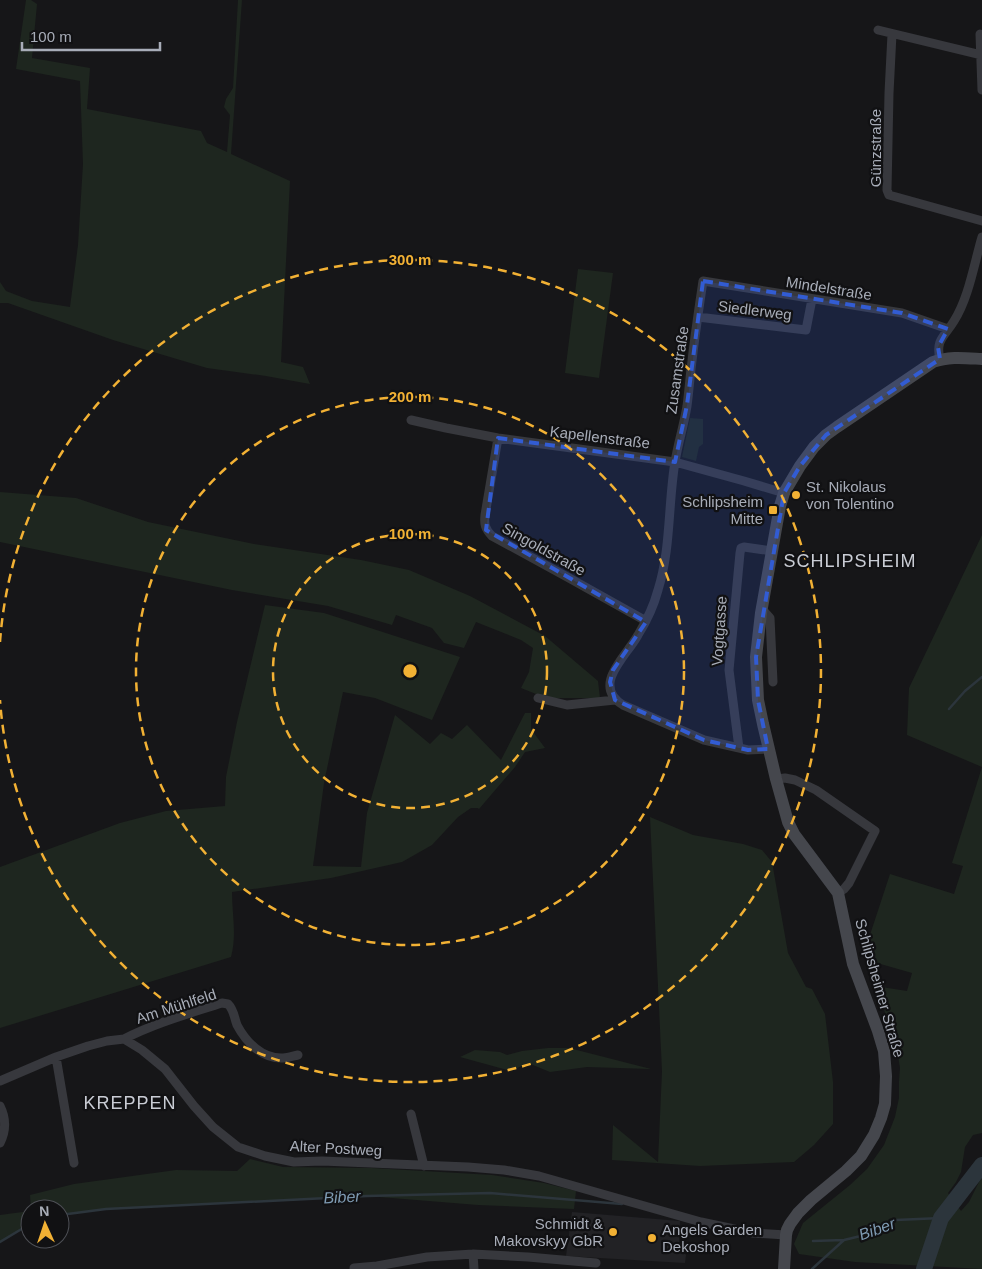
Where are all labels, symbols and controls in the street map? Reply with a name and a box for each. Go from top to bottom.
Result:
scale bar [22,20,160,52]
text: 100 m [30,28,72,45]
street label: Günzstraße [867,109,884,187]
text: 300 m [389,251,431,268]
street label: Mindelstraße [785,273,873,303]
street label: Siedlerweg [717,297,793,323]
street label: Zusamstraße [662,325,692,415]
text: 200 m [389,388,431,405]
street label: Kapellenstraße [549,422,651,452]
place label: St. Nikolaus von Tolentino [806,478,894,512]
marker: St. Nikolaus von Tolentino [790,489,802,501]
place label: Schlipsheim Mitte [682,493,763,527]
marker: Schlipsheim Mitte [767,504,779,516]
street label: Singoldstraße [499,519,589,579]
text: 100 m [389,525,431,542]
district label: SCHLIPSHEIM [783,551,917,571]
street label: Vogtgasse [708,595,730,667]
centre of rings [401,662,419,680]
street label: Schlipsheimer Straße [852,917,908,1059]
street label: Am Mühlfeld [134,985,218,1027]
district label: KREPPEN [83,1093,177,1113]
street label: Alter Postweg [289,1137,383,1159]
water label: Biber [323,1187,362,1206]
north arrow [20,1199,70,1249]
text: N [39,1203,50,1219]
water label: Biber [857,1214,898,1243]
place label: Schmidt & Makovskyy GbR [494,1215,603,1249]
place label: Angels Garden Dekoshop [662,1221,762,1255]
marker: Schmidt & Makovskyy GbR [607,1226,619,1238]
marker: Angels Garden Dekoshop [646,1232,658,1244]

